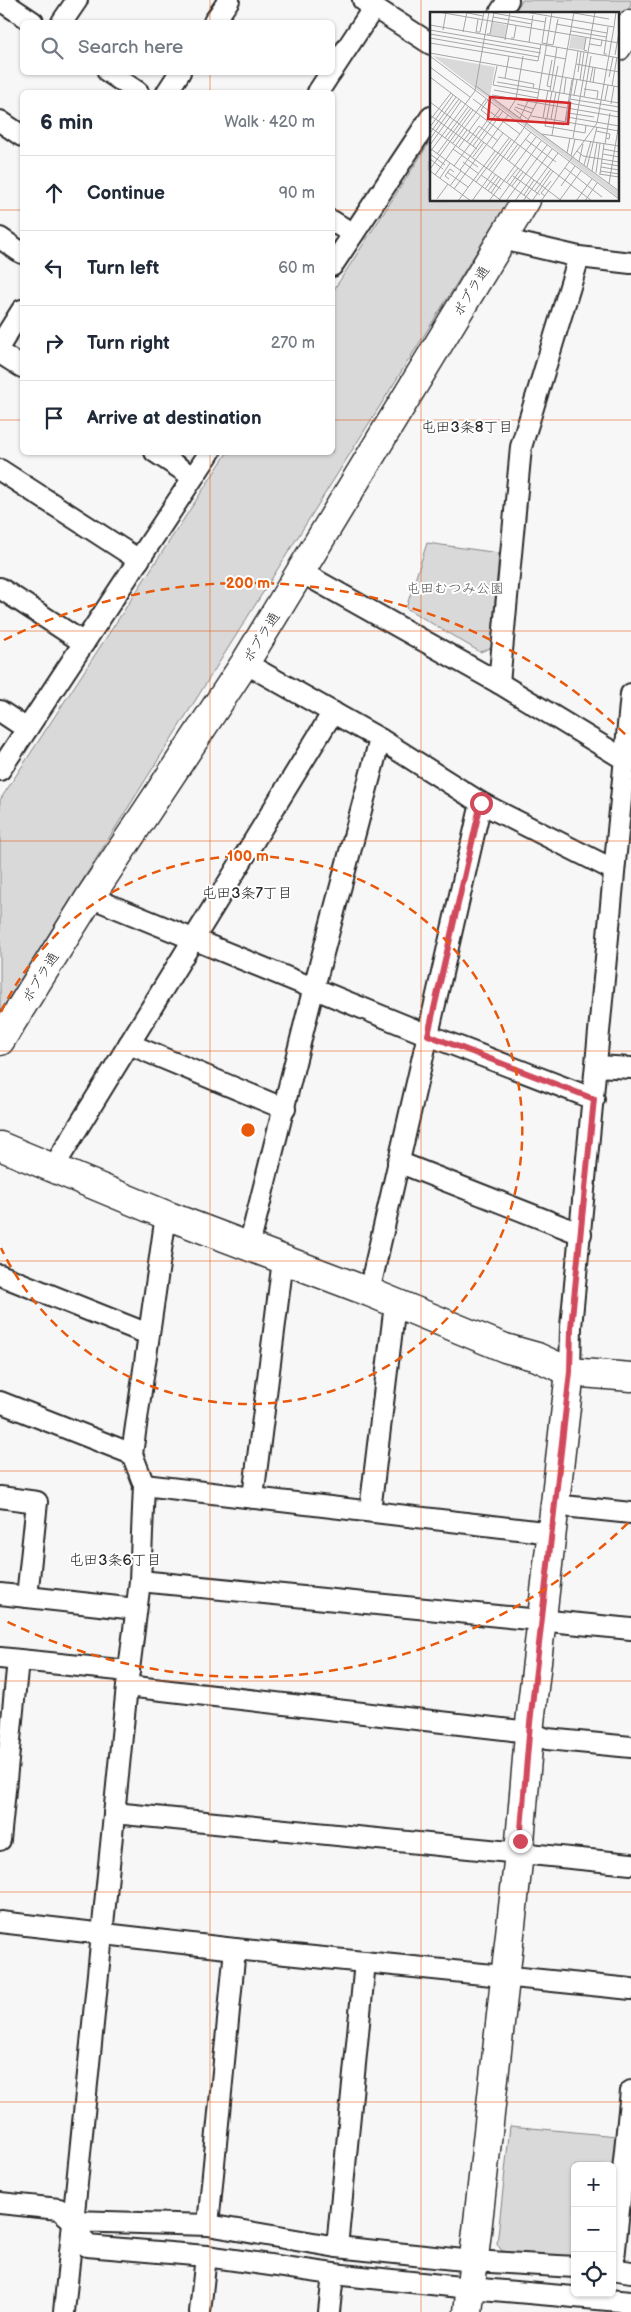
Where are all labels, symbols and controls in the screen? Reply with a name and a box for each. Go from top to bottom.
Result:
inset map [430,12,618,201]
search box [20,20,335,75]
icon: search [38,34,66,62]
text: Search here [78,36,183,59]
text: 6 min [40,110,93,135]
text: Walk · 420 m [224,113,315,132]
icon: ahead [40,179,68,207]
text: Continue [87,182,165,205]
text: 90 m [279,184,315,203]
icon: left [40,254,68,282]
text: Turn left [87,257,159,280]
text: 60 m [278,259,315,278]
street label: ポプラ通 [450,263,493,320]
icon: right [40,329,68,357]
text: Turn right [87,332,170,355]
text: 270 m [271,334,315,353]
icon: arrive [40,404,68,432]
text: Arrive at destination [87,407,262,430]
district label: 屯田3条8丁目 [421,418,513,437]
text: 200 m [226,574,270,593]
park label: 屯田むつみ公園 [406,580,504,597]
street label: ポプラ通 [239,609,283,666]
route start [470,792,493,815]
text: 100 m [227,847,269,866]
district label: 屯田3条7丁目 [201,884,293,903]
street label: ポプラ通 [18,949,62,1006]
centre of rings [239,1121,257,1139]
district label: 屯田3条6丁目 [68,1551,162,1570]
route end [509,1830,532,1853]
map controls [571,2162,616,2297]
button: + [571,2162,616,2207]
button: − [571,2207,616,2252]
button: locate [571,2252,616,2297]

